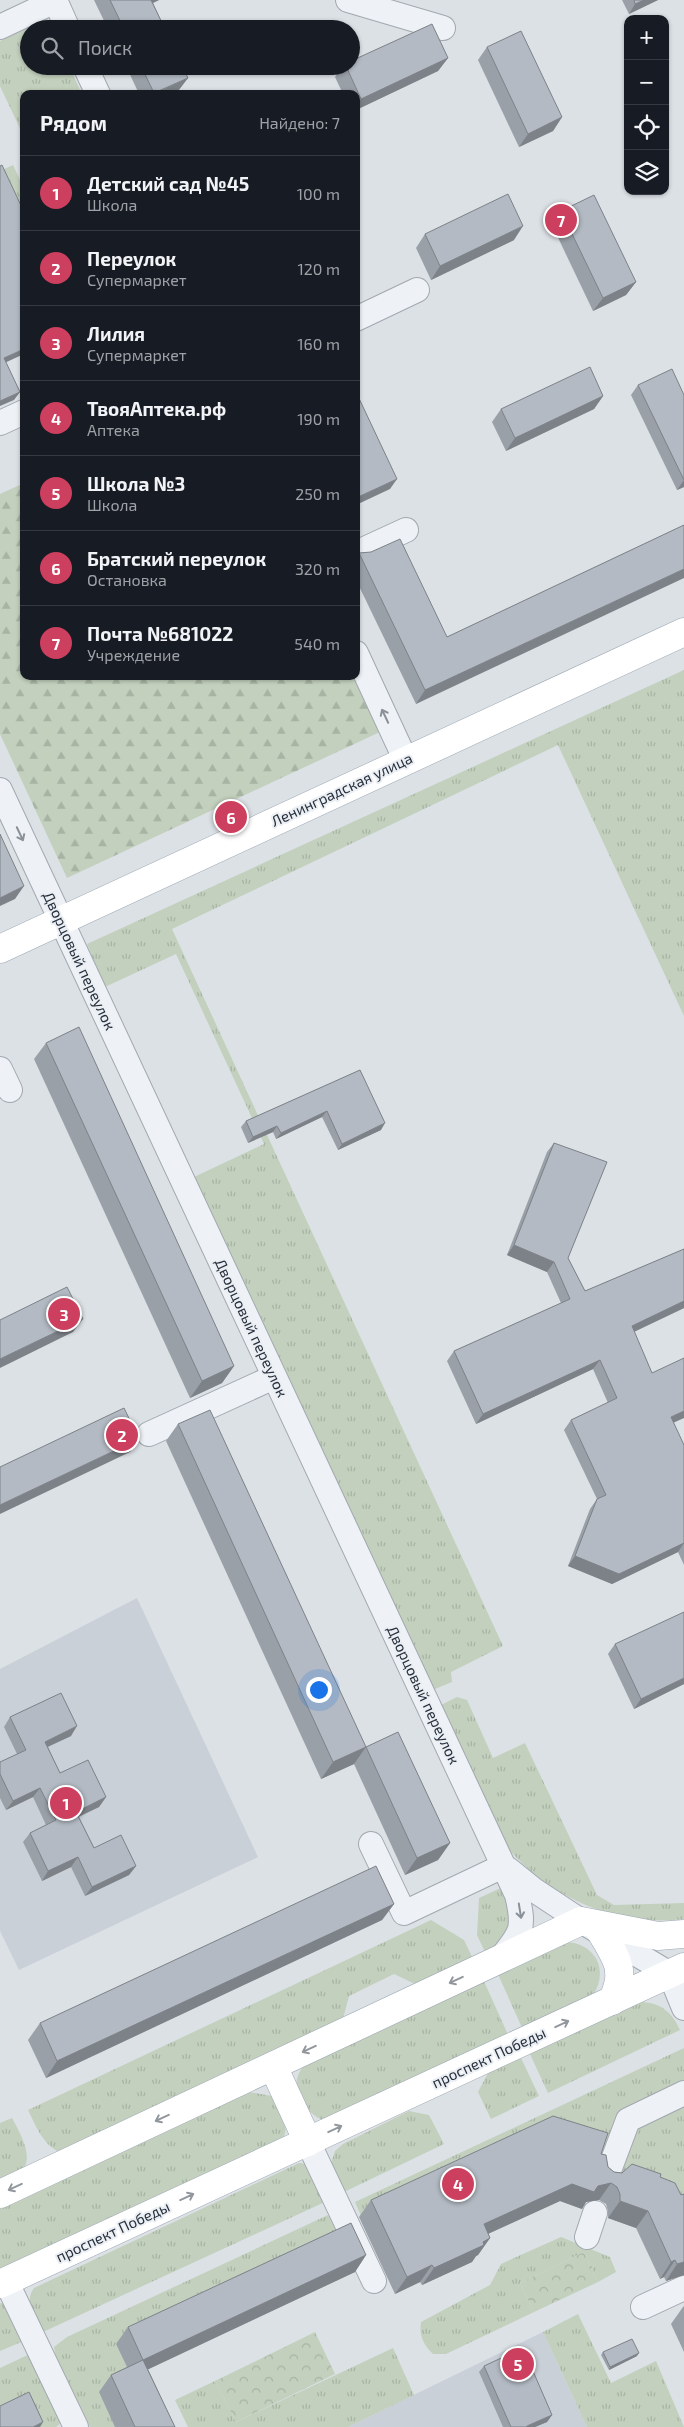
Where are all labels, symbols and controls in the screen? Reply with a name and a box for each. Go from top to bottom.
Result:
map controls [624,15,669,195]
button: + [624,15,669,60]
search box [20,20,360,75]
icon: search [38,34,66,62]
text: Поиск [78,36,132,59]
button: − [624,60,669,105]
button: locate [624,105,669,150]
text: Рядом [40,110,107,135]
text: Найдено: 7 [259,113,340,132]
button: layers [624,150,669,195]
text: Детский сад №45 [87,172,249,195]
text: 1 [53,184,59,203]
text: 100 m [297,184,340,203]
text: Школа [87,195,137,214]
pin: 7 [545,201,577,239]
text: Переулок [87,247,176,270]
text: 2 [51,259,61,278]
text: 120 m [297,259,340,278]
text: Супермаркет [87,270,186,289]
text: Лилия [87,322,145,345]
text: 3 [51,334,61,353]
text: 160 m [297,334,340,353]
text: Супермаркет [87,345,186,364]
text: ТвояАптека.рф [87,397,226,420]
text: 4 [51,409,61,428]
text: 190 m [297,409,340,428]
text: Аптека [87,420,140,439]
text: Школа №3 [87,472,185,495]
text: 5 [52,484,60,503]
text: 250 m [295,484,340,503]
text: Школа [87,495,137,514]
text: Братский переулок [87,547,266,570]
text: 6 [51,559,61,578]
text: 320 m [295,559,340,578]
text: Остановка [87,570,167,589]
text: Почта №681022 [87,622,233,645]
text: 7 [52,634,60,653]
text: 540 m [294,634,340,653]
text: Учреждение [87,645,180,664]
one-way arrow [380,709,390,724]
street label: Ленинградская улица [268,748,416,831]
pin: 6 [215,798,247,836]
one-way arrow [16,826,26,841]
street label: Дворцовый переулок [39,888,120,1033]
street label: Дворцовый переулок [211,1255,292,1400]
pin: 3 [48,1295,80,1333]
pin: 2 [106,1416,138,1454]
street label: Дворцовый переулок [383,1622,464,1767]
your location [306,1677,332,1703]
pin: 1 [50,1784,82,1822]
one-way arrow [516,1902,526,1918]
one-way arrow [449,1975,464,1985]
one-way arrow [554,2019,569,2029]
street label: проспект Победы [429,2023,548,2091]
one-way arrow [302,2045,317,2054]
one-way arrow [155,2114,170,2123]
one-way arrow [327,2124,342,2134]
pin: 4 [442,2165,474,2203]
one-way arrow [8,2183,23,2192]
one-way arrow [179,2192,194,2202]
street label: проспект Победы [53,2197,172,2265]
pin: 5 [502,2345,534,2383]

